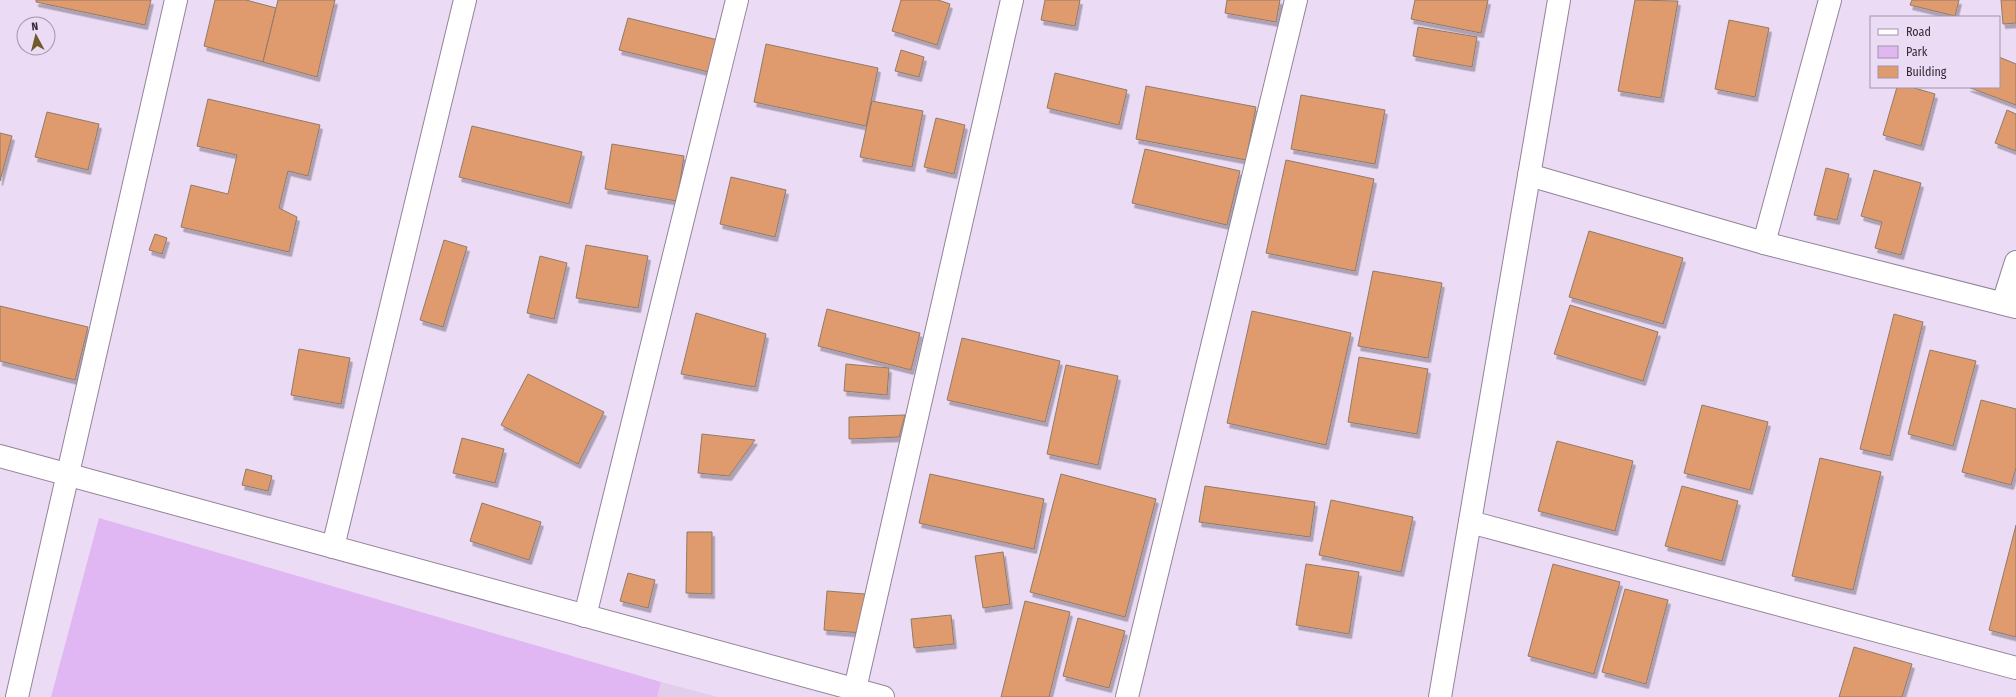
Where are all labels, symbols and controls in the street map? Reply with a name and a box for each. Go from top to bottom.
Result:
north arrow [16,16,56,56]
legend [1870,16,2000,88]
text: N [31,20,39,33]
text: Road [1906,25,1931,39]
text: Park [1906,45,1928,59]
text: Building [1906,65,1947,79]

